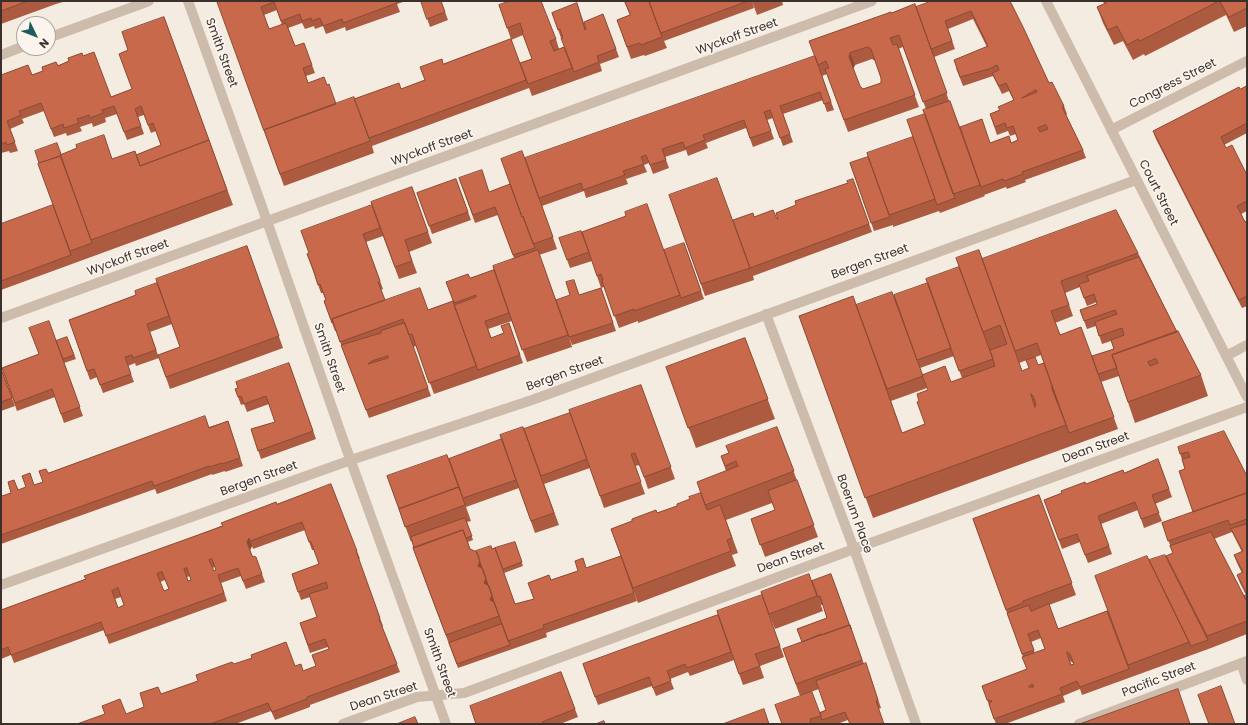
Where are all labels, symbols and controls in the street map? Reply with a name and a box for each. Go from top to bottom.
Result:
north arrow [16,16,56,56]
street label: Smith Street [202,16,240,90]
street label: Wyckoff Street [694,16,780,58]
text: N [35,35,53,52]
street label: Congress Street [1127,56,1219,112]
street label: Wyckoff Street [389,127,475,169]
street label: Court Street [1135,158,1181,228]
street label: Wyckoff Street [85,237,171,279]
street label: Bergen Street [830,241,910,283]
street label: Smith Street [310,321,348,395]
street label: Bergen Street [525,353,605,395]
street label: Dean Street [1061,429,1131,467]
street label: Bergen Street [219,458,299,500]
street label: Boerum Place [833,473,875,555]
street label: Dean Street [756,539,826,577]
street label: Smith Street [420,626,458,700]
street label: Pacific Street [1120,659,1198,701]
street label: Dean Street [348,679,420,715]

